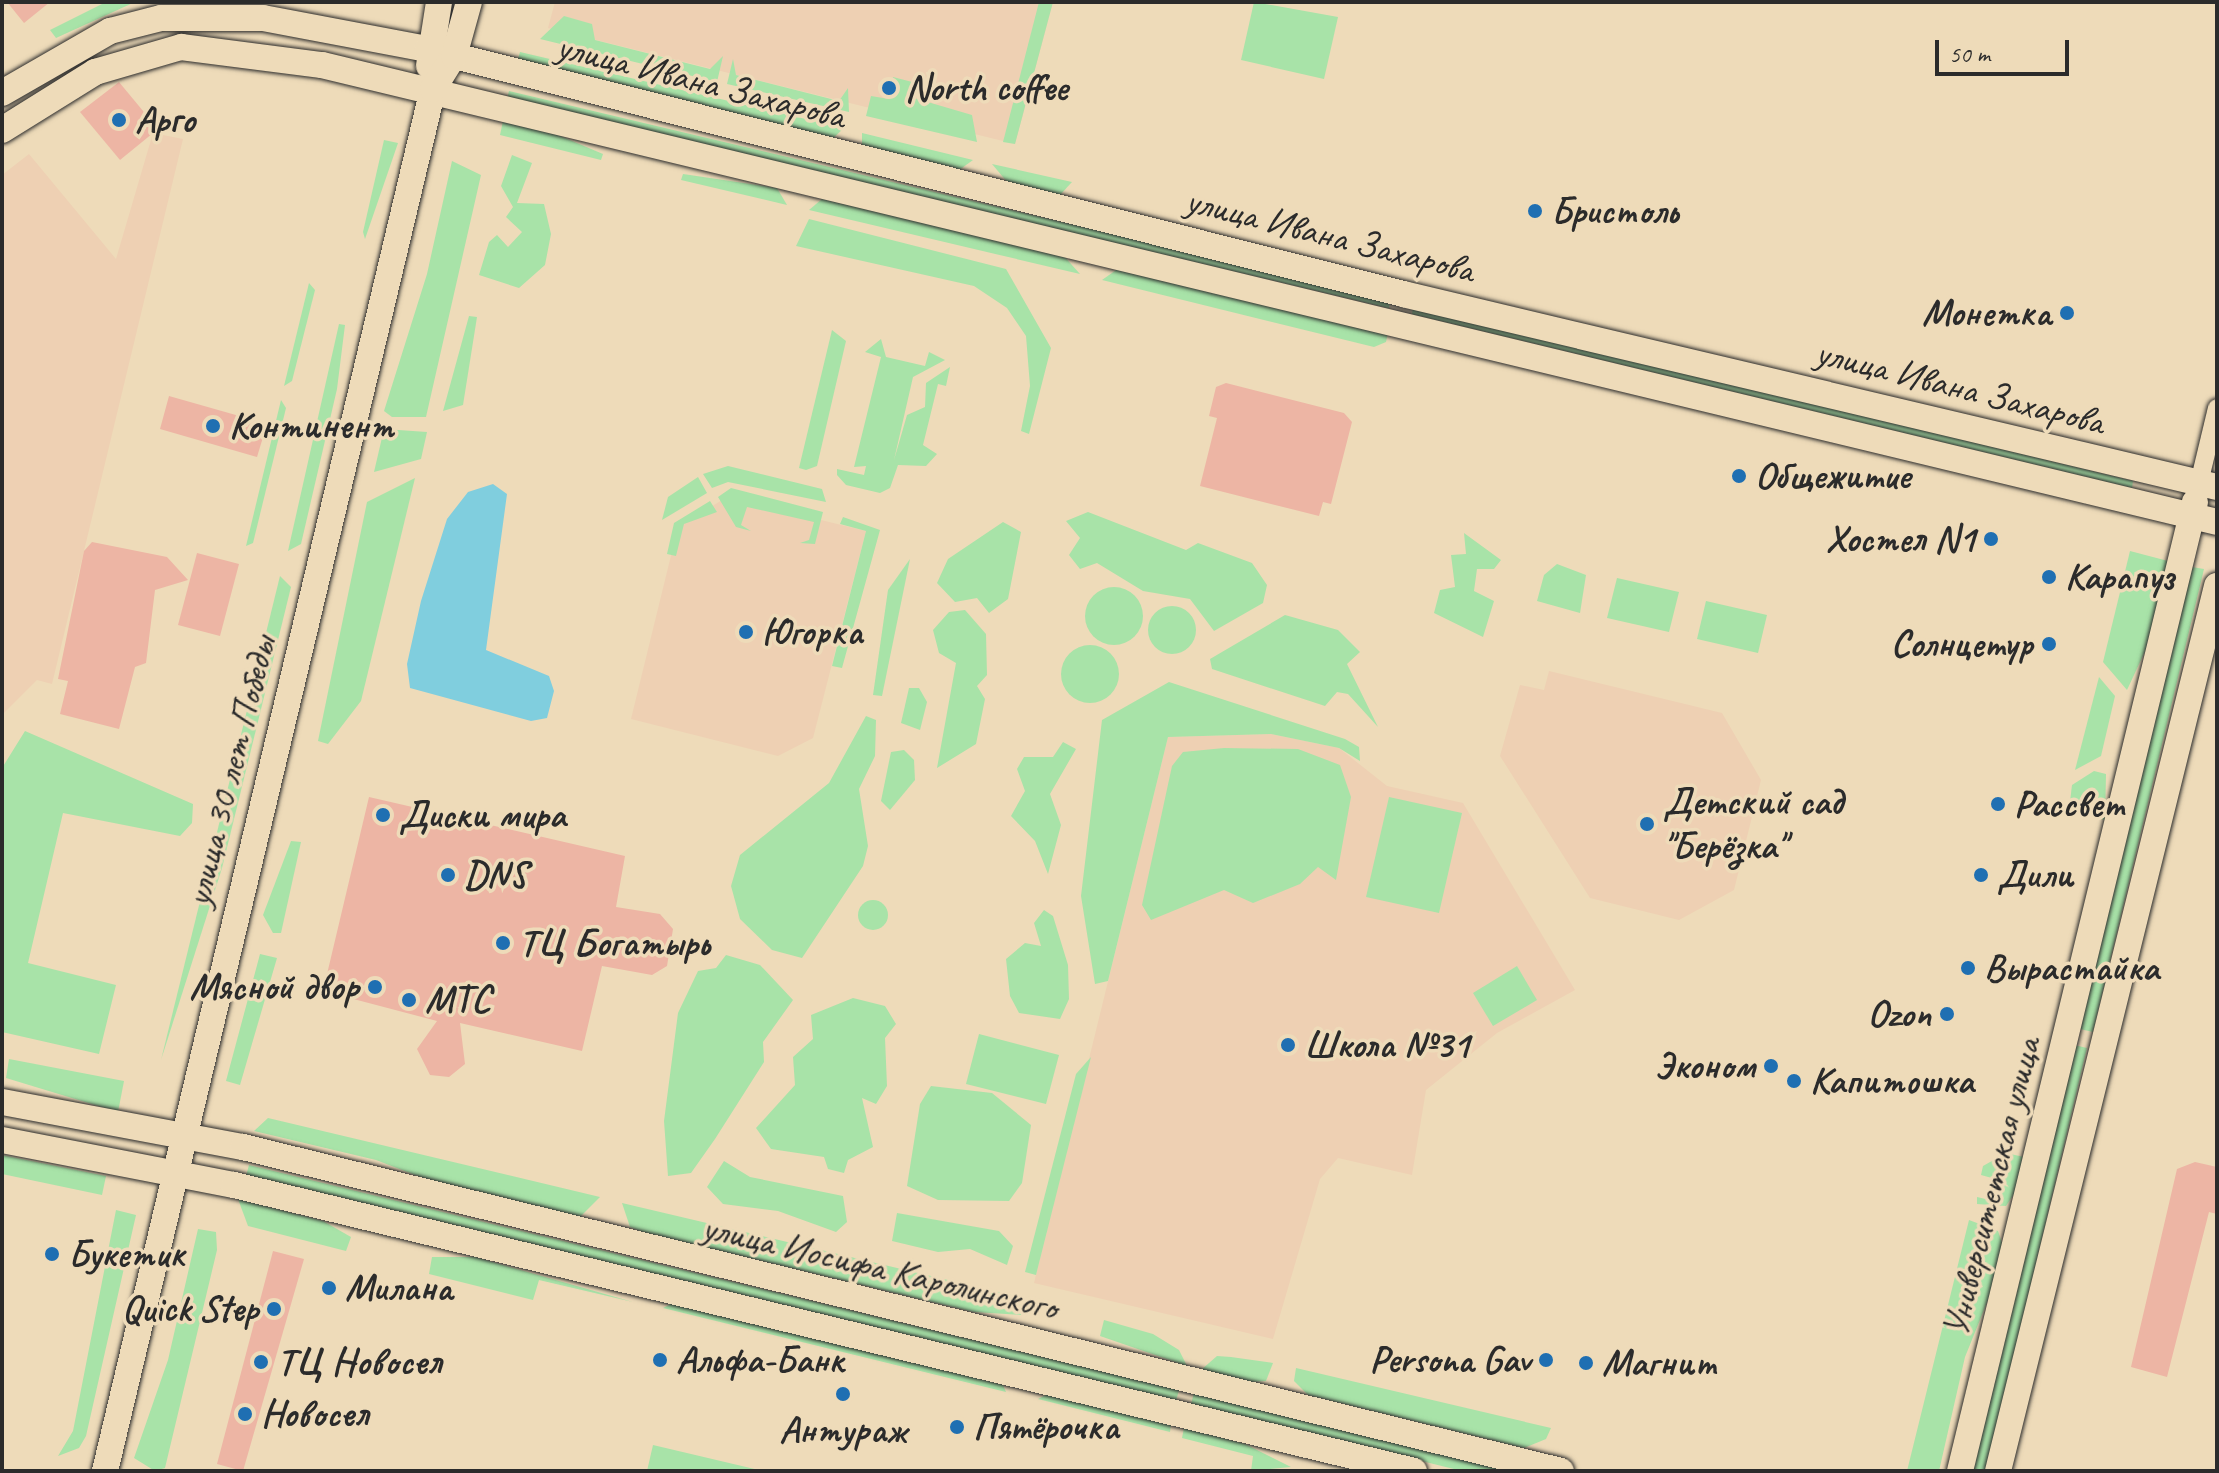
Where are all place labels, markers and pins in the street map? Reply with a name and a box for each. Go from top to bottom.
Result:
place label: North coffee [905,65,1067,111]
marker: North coffee [880,79,898,97]
place label: Арго [135,97,195,143]
marker: Арго [110,111,128,129]
place label: Бристоль [1551,188,1678,234]
marker: Бристоль [1526,202,1544,220]
place label: Монетка [1922,290,2051,336]
marker: Монетка [2058,304,2076,322]
place label: Континент [229,403,393,449]
marker: Континент [204,417,222,435]
place label: Общежитие [1755,453,1910,499]
marker: Общежитие [1730,467,1748,485]
place label: Хостел N1 [1826,516,1975,562]
marker: Хостел N1 [1982,530,2000,548]
place label: Карапуз [2065,554,2174,600]
marker: Карапуз [2040,568,2058,586]
place label: Югорка [762,609,862,655]
place label: Солнцетур [1891,621,2033,667]
marker: Югорка [737,623,755,641]
marker: Солнцетур [2040,635,2058,653]
place label: Детский сад "Берёзка" [1663,779,1843,868]
place label: Рассвет [2014,781,2123,827]
place label: Диски мира [399,792,565,838]
marker: Рассвет [1989,795,2007,813]
marker: Диски мира [374,806,392,824]
marker: Детский сад "Берёзка" [1638,815,1656,833]
place label: DNS [464,852,527,898]
place label: Дили [1997,852,2073,898]
marker: DNS [439,866,457,884]
marker: Дили [1972,866,1990,884]
place label: ТЦ Богатырь [519,920,707,966]
marker: ТЦ Богатырь [494,934,512,952]
place label: Вырастайка [1984,945,2159,991]
marker: Вырастайка [1959,959,1977,977]
place label: Мясной двор [189,964,359,1010]
place label: МТС [425,977,491,1023]
marker: Мясной двор [366,978,384,996]
marker: МТС [400,991,418,1009]
place label: Ozon [1868,991,1931,1037]
marker: Ozon [1938,1005,1956,1023]
place label: Школа №31 [1304,1022,1469,1068]
marker: Школа №31 [1279,1036,1297,1054]
place label: Эконом [1654,1043,1755,1089]
marker: Эконом [1762,1057,1780,1075]
place label: Капитошка [1810,1058,1973,1104]
marker: Капитошка [1785,1072,1803,1090]
place label: Букетик [68,1231,185,1277]
marker: Букетик [43,1245,61,1263]
place label: Милана [345,1265,452,1311]
marker: Милана [320,1279,338,1297]
place label: Quick Step [121,1286,258,1332]
marker: Quick Step [265,1300,283,1318]
place label: Альфа-Банк [676,1337,844,1383]
place label: Persona Gav [1369,1337,1530,1383]
place label: ТЦ Новосел [277,1339,438,1385]
place label: Магнит [1602,1340,1717,1386]
marker: Альфа-Банк [651,1351,669,1369]
marker: Persona Gav [1537,1351,1555,1369]
marker: ТЦ Новосел [252,1353,270,1371]
marker: Магнит [1577,1354,1595,1372]
marker: Антураж [834,1385,852,1403]
place label: Новосел [261,1391,368,1437]
place label: Пятёрочка [973,1404,1119,1450]
marker: Новосел [236,1405,254,1423]
place label: Антураж [779,1407,907,1453]
marker: Пятёрочка [948,1418,966,1436]

